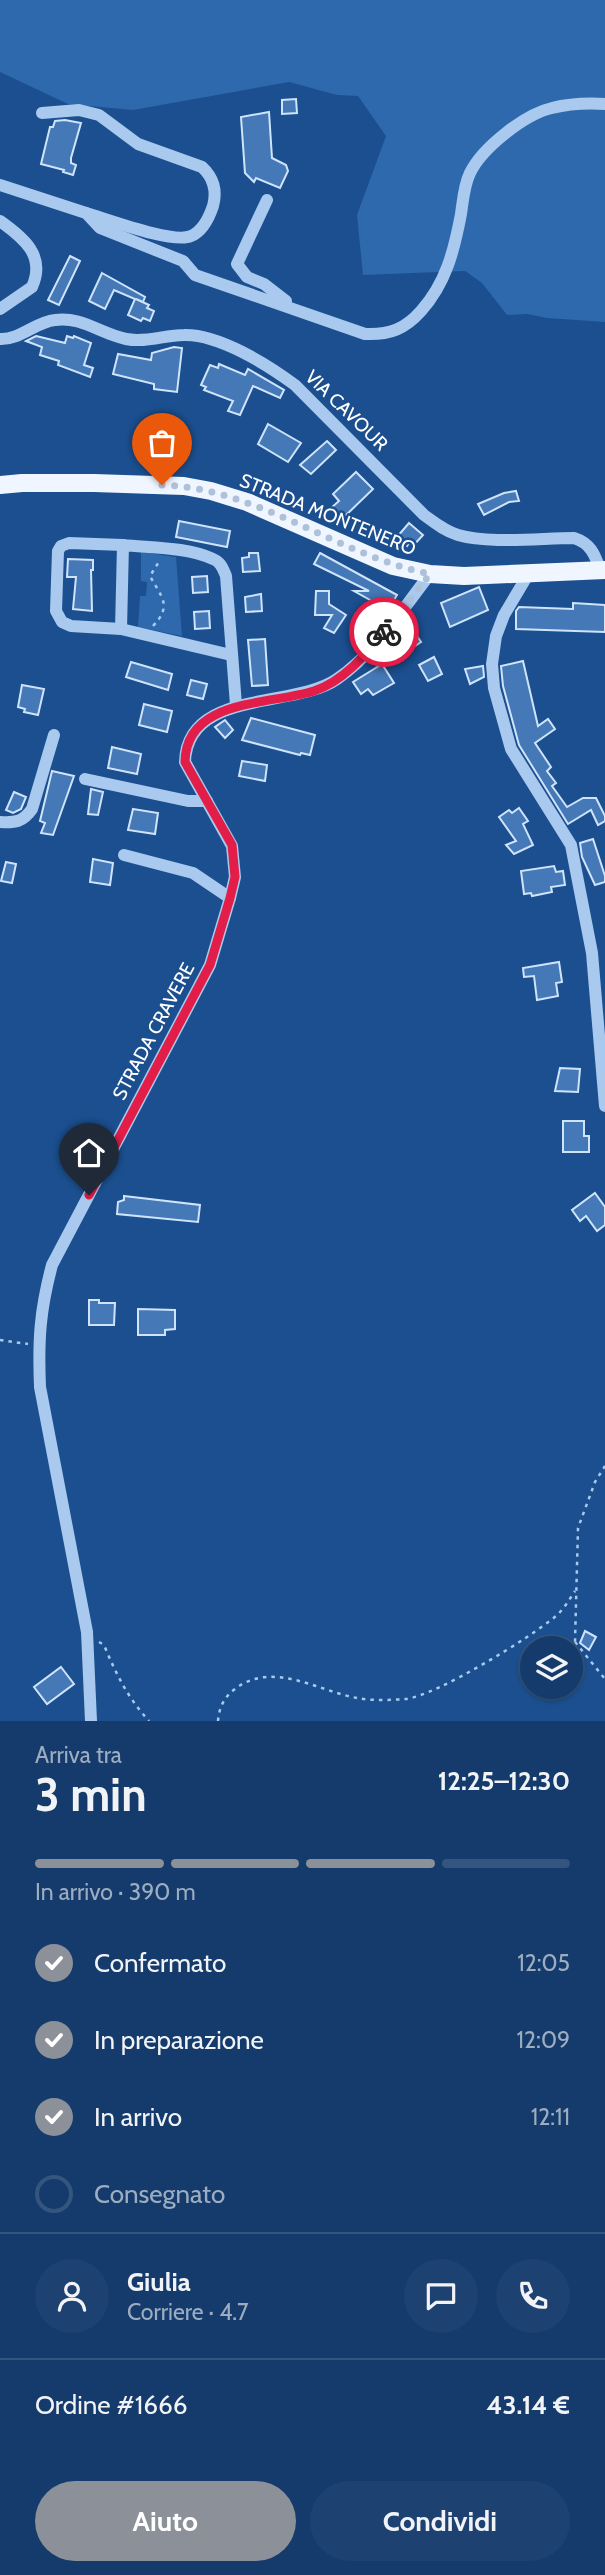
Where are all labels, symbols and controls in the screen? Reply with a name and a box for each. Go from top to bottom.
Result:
street label: VIA CAVOUR [300,365,393,456]
pin [132,413,192,485]
icon: bag [143,424,181,462]
street label: STRADA MONTENERO [236,469,419,560]
courier [349,597,419,667]
icon: bike [365,613,403,651]
street label: STRADA CRAVERE [108,959,199,1104]
pin [59,1123,119,1195]
icon: home [70,1134,108,1172]
map controls [520,1636,583,1699]
button: layers [520,1636,583,1699]
text: Arriva tra [35,1741,122,1769]
text: 12:25–12:30 [438,1765,570,1797]
text: 3 min [35,1767,147,1823]
text: In arrivo · 390 m [35,1878,196,1906]
icon: check [35,1944,73,1982]
text: Confermato [94,1947,226,1979]
text: 12:05 [517,1949,570,1977]
icon: check [35,2021,73,2059]
text: In preparazione [94,2024,264,2056]
text: 12:09 [517,2026,570,2054]
icon: check [35,2098,73,2136]
text: In arrivo [94,2101,182,2133]
text: 12:11 [531,2103,570,2131]
text: Consegnato [94,2178,225,2210]
button: person [35,2259,109,2333]
button: chat [404,2259,478,2333]
button: phone [496,2259,570,2333]
text: Giulia [127,2266,191,2298]
text: Corriere · 4.7 [127,2298,249,2326]
text: Ordine #1666 [35,2389,187,2421]
text: 43.14 € [486,2389,570,2421]
button: Aiuto [35,2481,296,2561]
button: Condividi [310,2481,570,2561]

